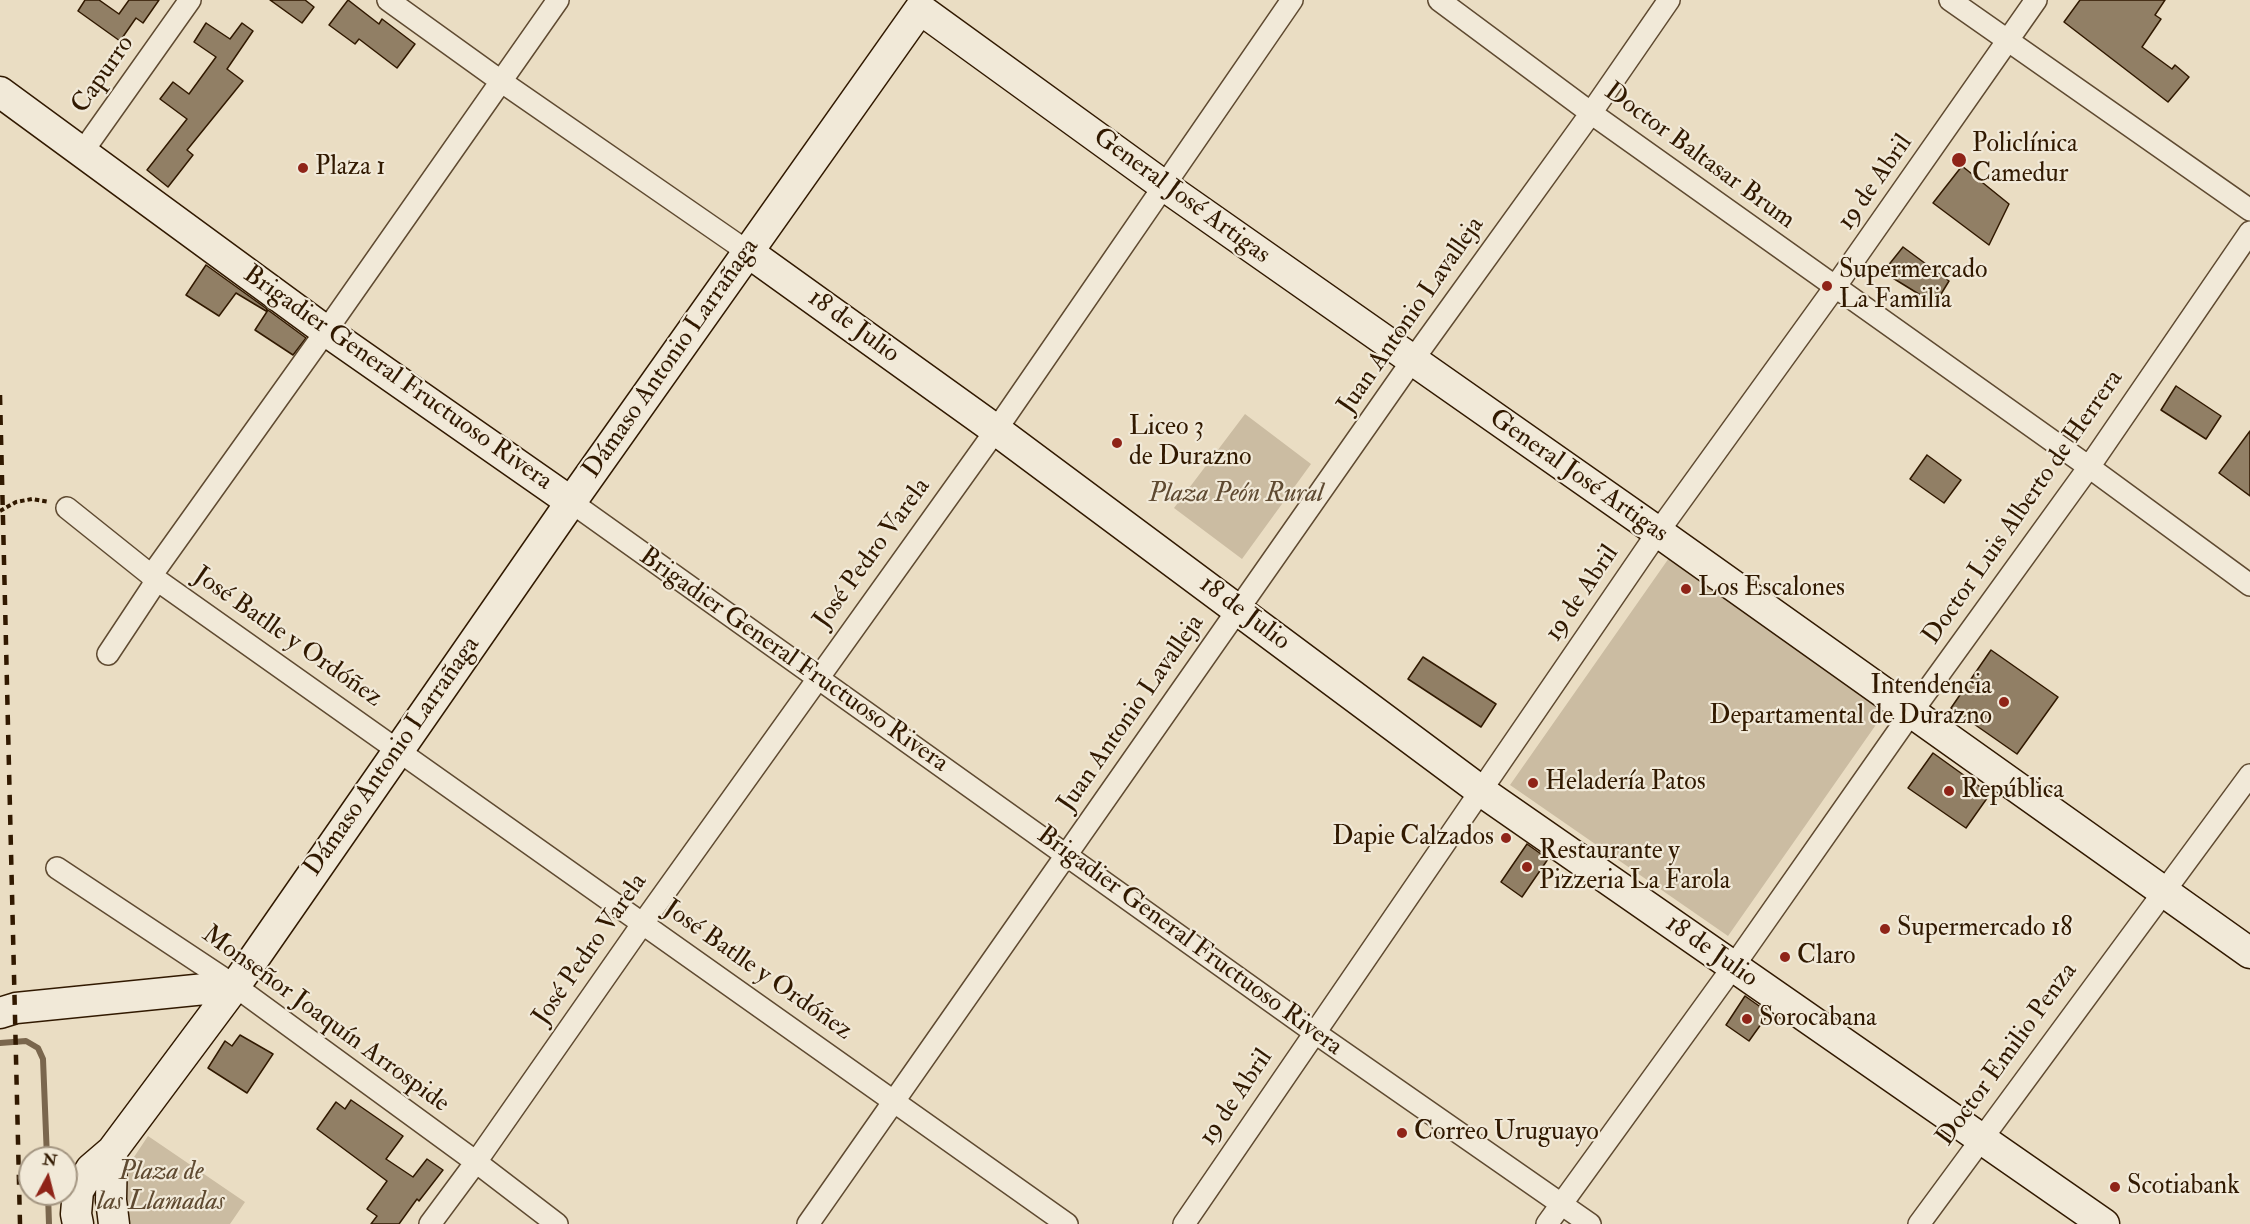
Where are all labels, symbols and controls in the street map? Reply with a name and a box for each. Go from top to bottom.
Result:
street label: Capurro [66,30,142,120]
street label: Doctor Baltasar Brum [1597,77,1801,237]
street label: General José Artigas [1086,122,1276,272]
street label: 19 de Abril [1832,129,1920,237]
place label: Policlínica Camedur [1972,129,2078,190]
marker: Policlínica Camedur [1950,151,1968,169]
place label: Plaza 1 [315,152,386,184]
marker: Plaza 1 [296,161,310,175]
street label: Juan Antonio Lavalleja [1332,211,1492,421]
street label: Dámaso Antonio Larrañaga [577,233,767,485]
place label: Supermercado La Familia [1839,255,1988,316]
street label: Brigadier General Fructuoso Rivera [236,260,558,498]
marker: Supermercado La Familia [1820,279,1834,293]
street label: 18 de Julio [801,283,905,371]
street label: Doctor Luis Alberto de Herrera [1917,365,2131,651]
street label: General José Artigas [1483,404,1673,550]
place label: Liceo 3 de Durazno [1129,412,1252,473]
marker: Liceo 3 de Durazno [1110,436,1124,450]
street label: José Pedro Varela [808,473,938,635]
park label: Plaza Peón Rural [1149,479,1323,511]
street label: 19 de Abril [1539,540,1627,648]
street label: Brigadier General Fructuoso Rivera [632,542,954,780]
street label: José Batlle y Ordóñez [187,561,387,715]
street label: 18 de Julio [1192,570,1296,658]
place label: Los Escalones [1698,573,1845,605]
marker: Los Escalones [1679,582,1693,596]
street label: Juan Antonio Lavalleja [1052,609,1212,819]
street label: Dámaso Antonio Larrañaga [298,631,488,883]
place label: Intendencia Departamental de Durazno [1709,671,1992,732]
marker: Intendencia Departamental de Durazno [1997,695,2011,709]
place label: Heladería Patos [1545,767,1706,799]
place label: República [1961,775,2064,807]
marker: Heladería Patos [1526,776,1540,790]
marker: República [1942,784,1956,798]
street label: Brigadier General Fructuoso Rivera [1030,821,1348,1063]
place label: Dapie Calzados [1332,822,1494,854]
marker: Dapie Calzados [1499,831,1513,845]
place label: Restaurante y Pizzeria La Farola [1539,836,1730,898]
marker: Restaurante y Pizzeria La Farola [1520,860,1534,874]
street label: José Pedro Varela [527,868,655,1032]
street label: José Batlle y Ordóñez [657,894,857,1048]
street label: 18 de Julio [1659,909,1763,995]
place label: Supermercado 18 [1897,913,2072,945]
street label: Monseñor Joaquín Arrospide [195,920,455,1120]
marker: Supermercado 18 [1878,922,1892,936]
place label: Claro [1797,941,1856,973]
marker: Claro [1778,950,1792,964]
street label: Doctor Emilio Penza [1931,957,2085,1153]
place label: Sorocabana [1759,1003,1877,1035]
marker: Sorocabana [1740,1012,1754,1026]
street label: 19 de Abril [1193,1044,1281,1152]
place label: Correo Uruguayo [1414,1117,1599,1149]
marker: Correo Uruguayo [1395,1126,1409,1140]
north arrow [18,1146,78,1206]
text: N [42,1149,58,1171]
park label: Plaza de las Llamadas [97,1157,225,1218]
place label: Scotiabank [2127,1171,2240,1203]
marker: Scotiabank [2108,1180,2122,1194]

